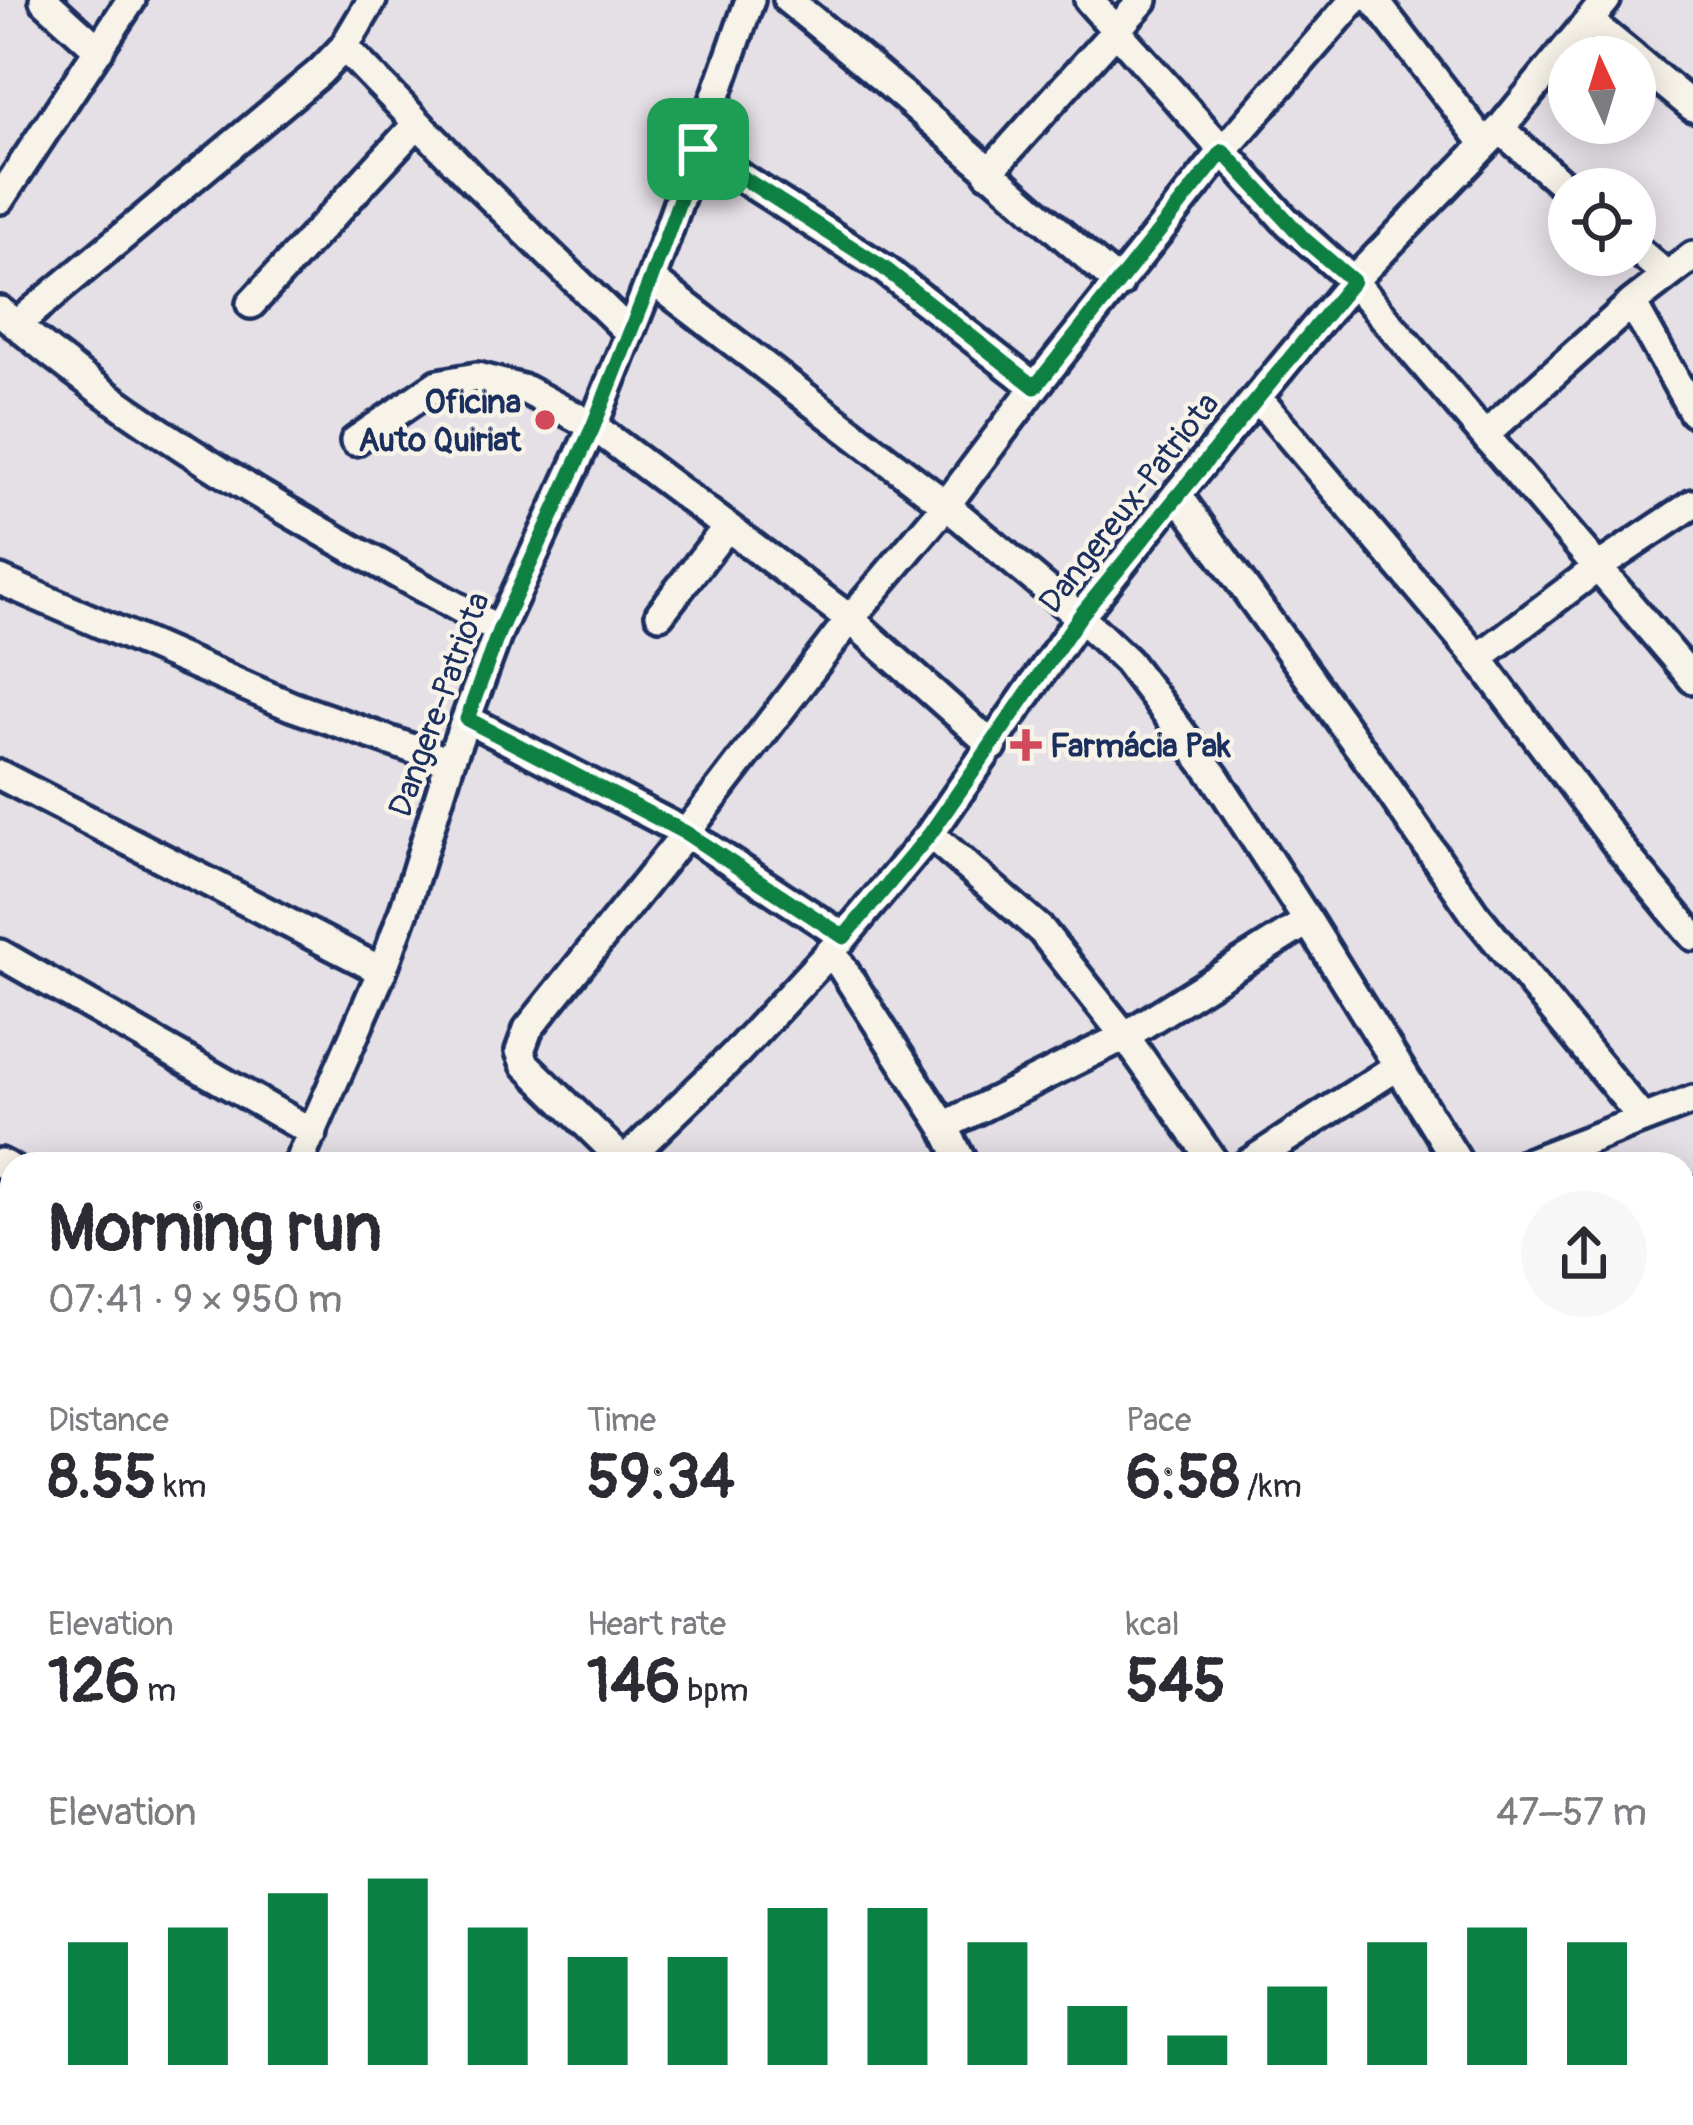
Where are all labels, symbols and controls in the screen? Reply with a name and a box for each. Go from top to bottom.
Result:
north arrow [1548,36,1656,144]
map controls [1548,36,1656,276]
pin [647,98,749,200]
icon: arrive [665,116,731,182]
button: locate [1548,168,1656,276]
place label: Oficina Auto Quiriat [358,382,522,461]
street label: Dangereux-Patriota [1030,384,1228,622]
marker: Oficina Auto Quiriat [532,407,558,433]
street label: Dangere-Patriota [380,587,499,822]
place label: Farmácia Pak [1050,726,1231,767]
marker: Farmácia Pak [1013,732,1039,758]
text: Morning run [48,1188,382,1271]
button: share [1521,1191,1647,1317]
text: 07:41 · 9 × 950 m [48,1275,343,1324]
text: Distance [48,1400,169,1441]
text: Time [587,1400,656,1441]
text: Pace [1126,1400,1191,1441]
text: 8.55 [48,1441,156,1516]
text: 59:34 [587,1441,735,1516]
text: 6:58 [1126,1441,1240,1516]
text: km [156,1466,207,1507]
text: /km [1240,1466,1302,1507]
text: Elevation [48,1604,174,1645]
text: Heart rate [587,1604,726,1645]
text: kcal [1126,1604,1180,1645]
text: 126 [48,1645,140,1720]
text: 146 [587,1645,680,1720]
text: 545 [1126,1645,1226,1720]
text: m [140,1670,176,1711]
text: bpm [680,1670,748,1711]
text: Elevation [48,1788,197,1837]
text: 47–57 m [1496,1788,1647,1837]

